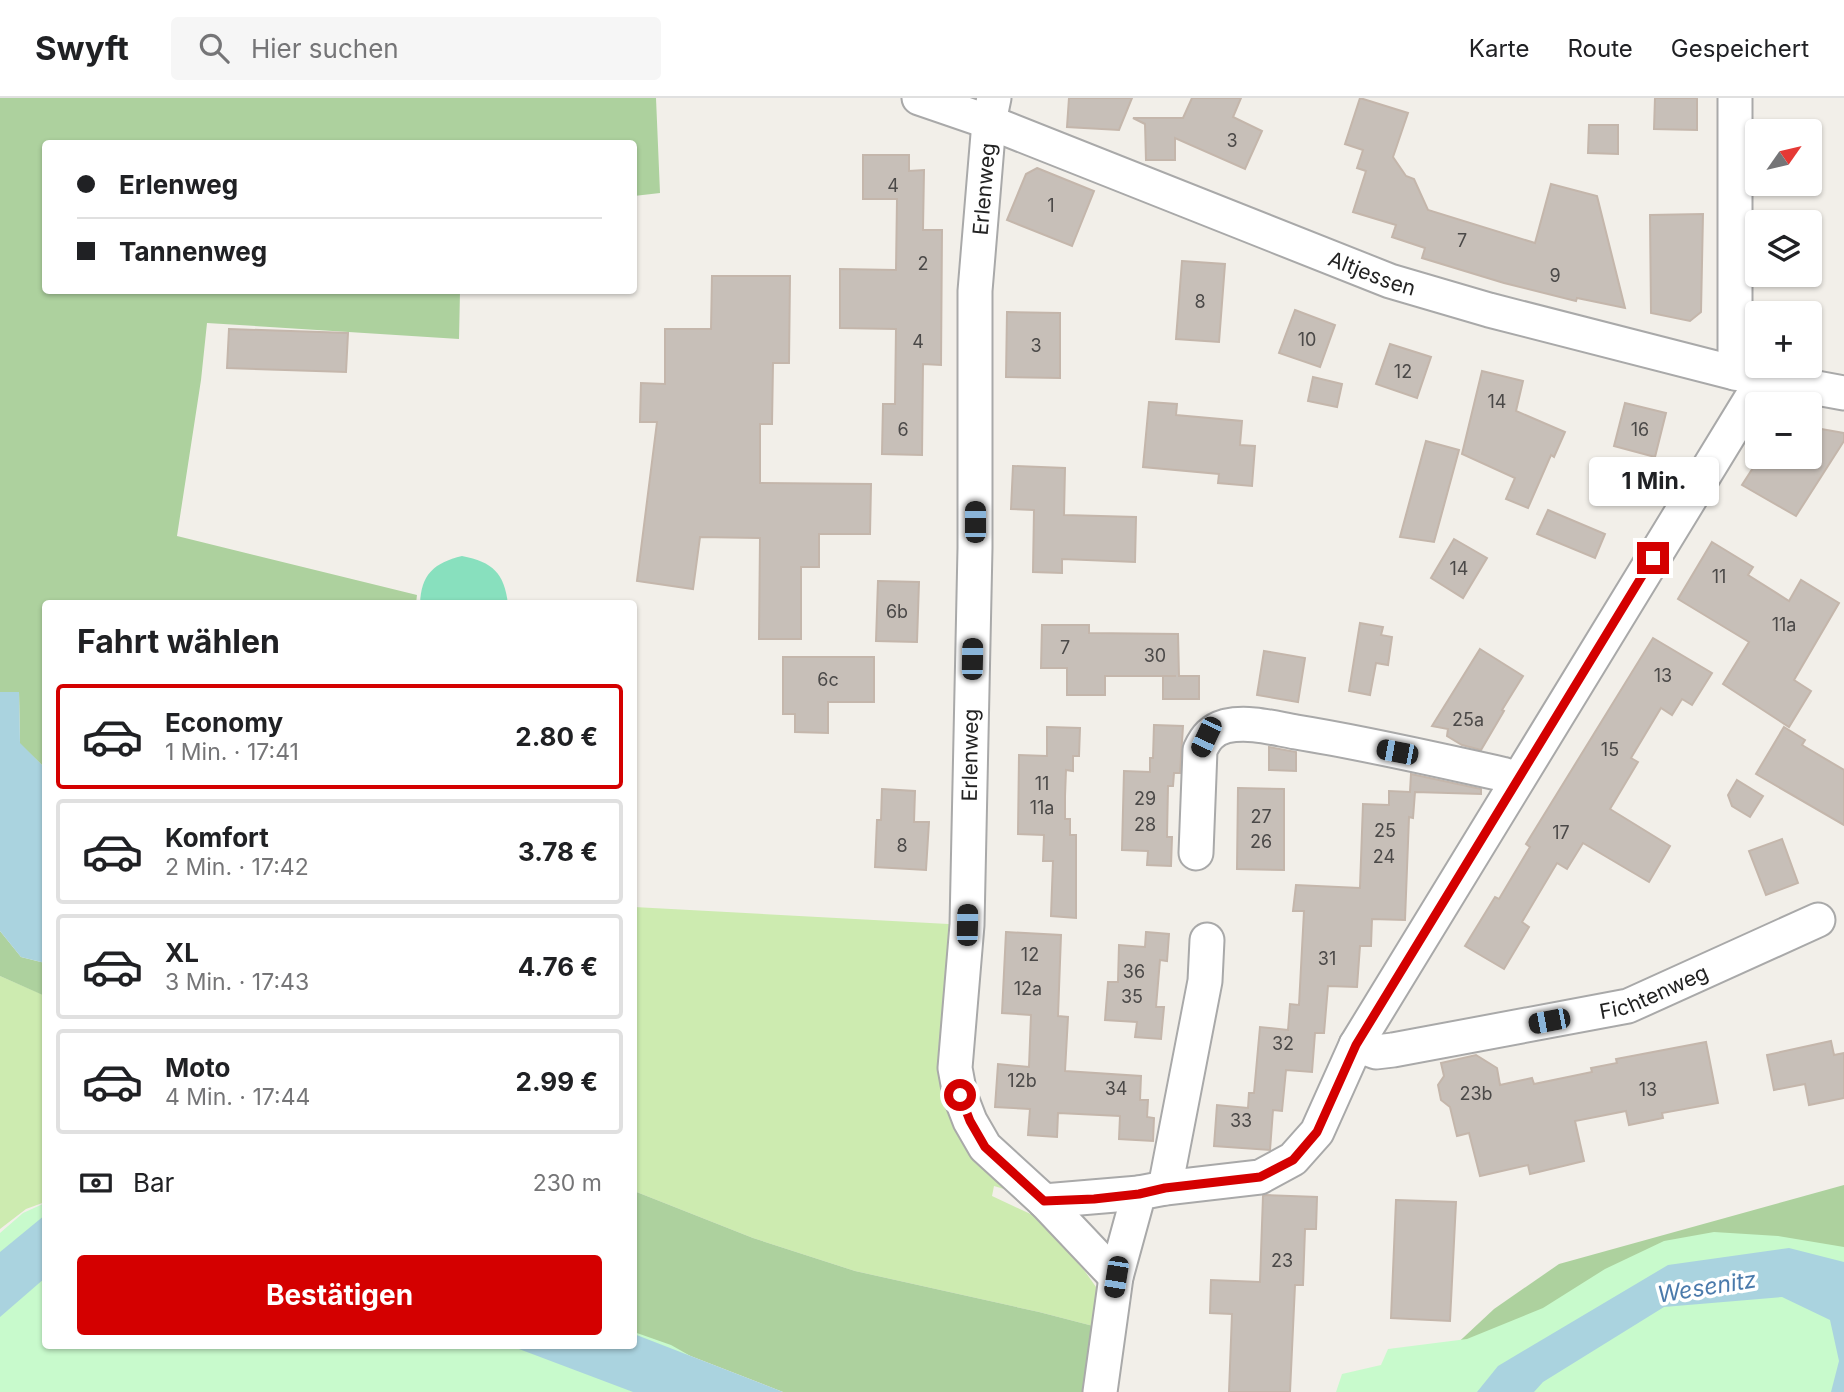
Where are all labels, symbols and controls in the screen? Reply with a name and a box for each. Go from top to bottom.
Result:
search box [171,17,661,80]
text: Swyft [35,28,129,68]
icon: search [195,29,233,67]
text: Hier suchen [251,33,399,64]
text: Karte [1469,34,1529,63]
text: Route [1567,34,1633,63]
text: Gespeichert [1671,34,1809,63]
north arrow [1745,119,1822,196]
map controls [1745,119,1822,469]
house number: 3 [1226,130,1238,151]
street label: Erlenweg [968,142,1000,236]
text: Erlenweg [119,169,238,200]
house number: 4 [887,175,899,196]
house number: 1 [1047,195,1055,216]
button: layers [1745,210,1822,287]
house number: 7 [1457,230,1467,251]
text: Tannenweg [119,236,267,267]
street label: Altjessen [1325,245,1419,300]
house number: 2 [918,253,928,274]
house number: 9 [1549,265,1561,286]
house number: 8 [1194,291,1206,312]
button: + [1745,301,1822,378]
house number: 10 [1298,329,1316,350]
house number: 4 [912,331,924,352]
house number: 3 [1030,335,1042,356]
house number: 12 [1394,361,1412,382]
house number: 14 [1488,391,1506,412]
button: − [1745,392,1822,469]
house number: 6 [897,419,909,440]
house number: 16 [1631,419,1649,440]
callout: 1 Min. [1588,456,1718,505]
text: 1 Min. [1621,467,1687,495]
car [965,501,986,543]
route end [1637,542,1669,574]
house number: 14 [1450,558,1468,579]
house number: 11 [1712,566,1726,587]
house number: 6b [886,601,908,622]
house number: 11a [1772,614,1796,635]
text: Fahrt wählen [77,622,280,661]
house number: 7 [1060,637,1070,658]
car [962,638,983,680]
house number: 30 [1144,645,1166,666]
house number: 13 [1654,665,1672,686]
house number: 6c [817,669,839,690]
icon: car [81,705,144,768]
text: Economy [165,707,283,738]
street label: Erlenweg [957,709,983,801]
house number: 25a [1452,709,1484,730]
car [1188,714,1225,760]
text: 2.80 € [515,721,598,752]
text: 1 Min. · 17:41 [165,738,299,766]
car [1375,738,1420,766]
house number: 15 [1601,739,1619,760]
house number: 11 [1035,773,1049,794]
house number: 29 [1134,788,1156,809]
house number: 11a [1030,797,1054,818]
house number: 27 [1250,806,1272,827]
house number: 28 [1134,814,1156,835]
icon: car [81,820,144,883]
house number: 25 [1374,820,1396,841]
text: Komfort [165,822,269,853]
house number: 17 [1552,822,1570,843]
house number: 26 [1250,831,1272,852]
house number: 8 [896,835,908,856]
text: 3.78 € [518,836,598,867]
house number: 24 [1373,846,1395,867]
text: 2 Min. · 17:42 [165,853,309,881]
car [957,904,978,946]
icon: car [81,935,144,998]
text: XL [165,937,199,968]
house number: 12 [1021,944,1039,965]
house number: 31 [1318,948,1336,969]
text: 4.76 € [518,951,598,982]
street label: Fichtenweg [1597,959,1712,1024]
house number: 36 [1123,961,1145,982]
text: 3 Min. · 17:43 [165,968,309,996]
house number: 12a [1014,978,1042,999]
house number: 35 [1121,986,1143,1007]
car [1527,1007,1572,1035]
house number: 32 [1272,1033,1294,1054]
icon: car [81,1050,144,1113]
text: Moto [165,1052,230,1083]
text: 2.99 € [516,1066,598,1097]
house number: 12b [1007,1070,1037,1091]
house number: 34 [1105,1078,1127,1099]
route start [944,1079,976,1111]
house number: 13 [1639,1079,1657,1100]
text: 4 Min. · 17:44 [165,1083,310,1111]
house number: 23b [1459,1083,1493,1104]
house number: 33 [1230,1110,1252,1131]
icon: cash [77,1164,115,1202]
text: Bar [133,1167,174,1198]
text: 230 m [533,1169,602,1197]
house number: 23 [1271,1250,1293,1271]
button: Bestätigen [77,1255,602,1335]
car [1103,1255,1130,1299]
water label: Wesenitz [1656,1265,1759,1309]

